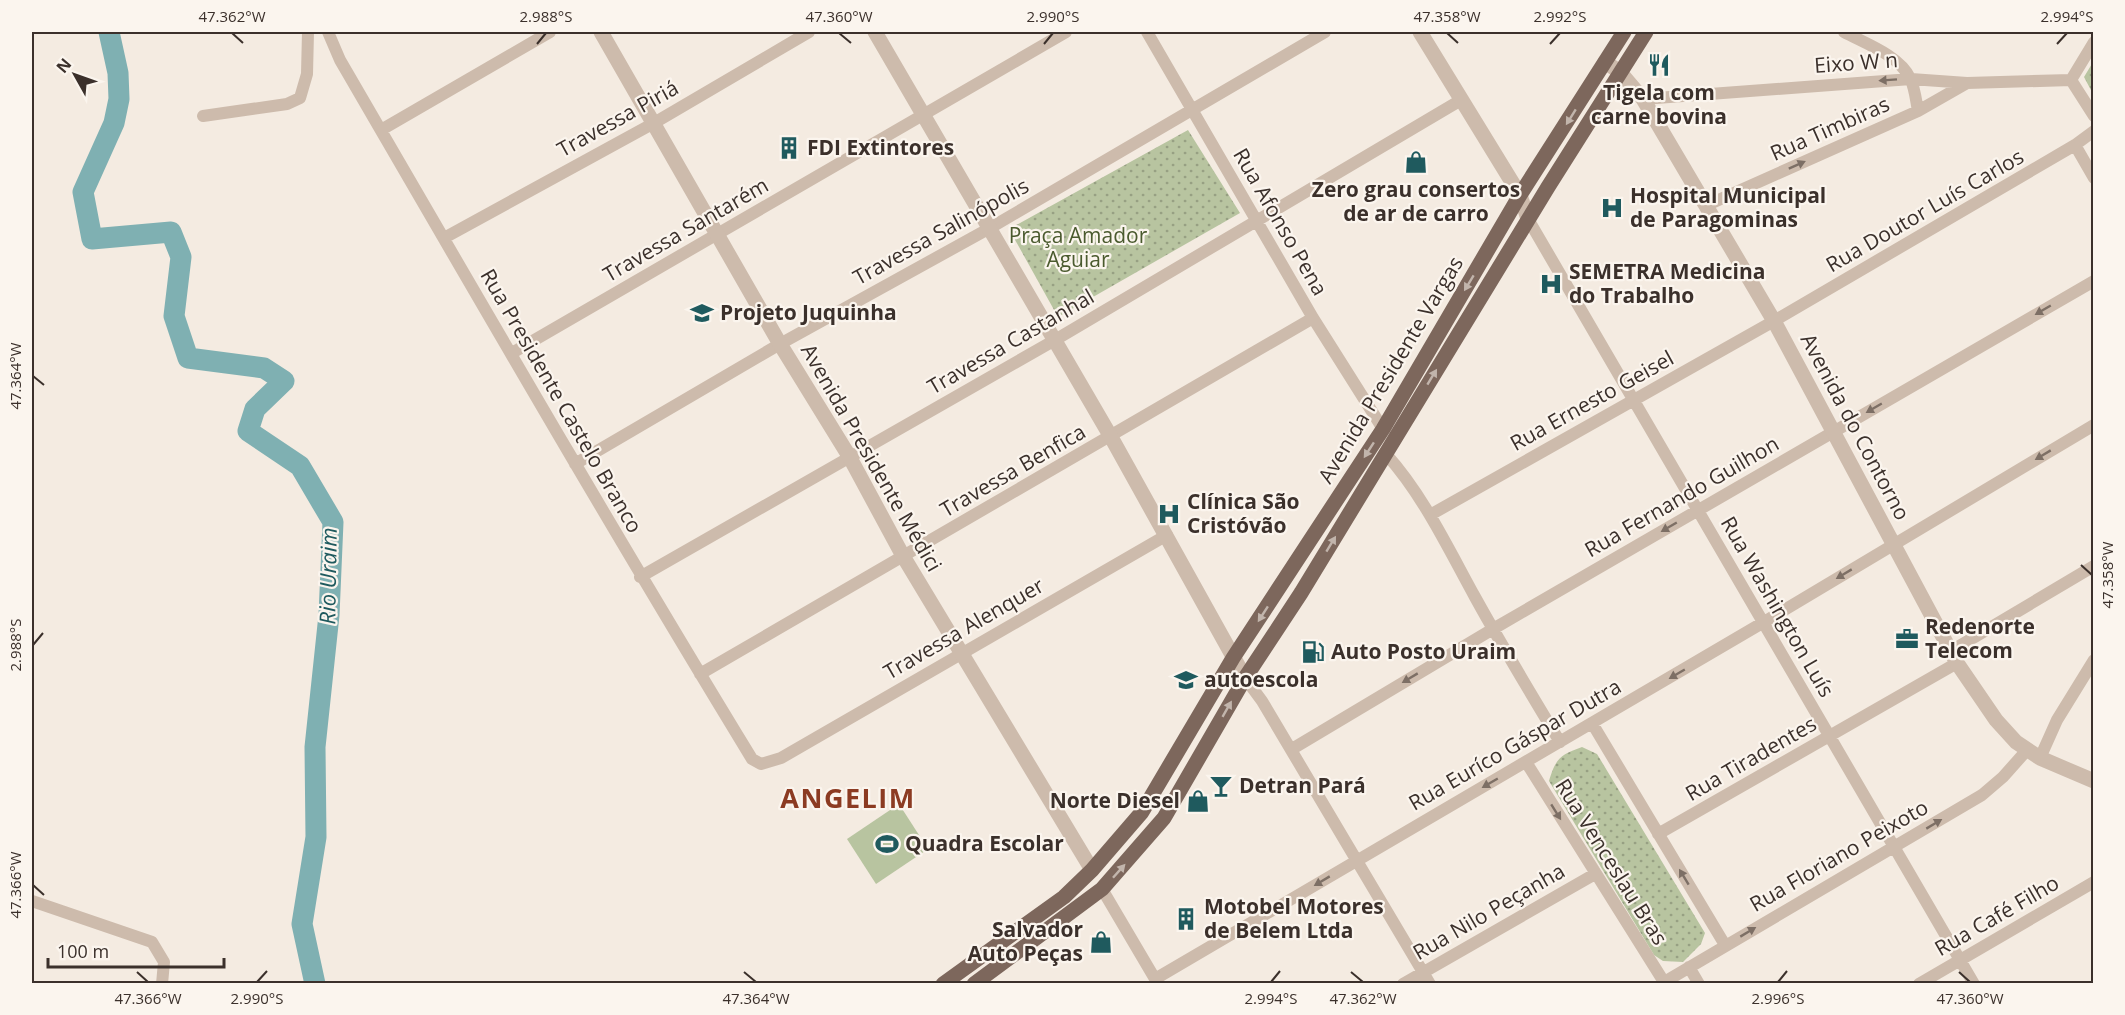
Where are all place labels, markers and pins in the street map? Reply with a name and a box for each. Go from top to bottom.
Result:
restaurant icon: Tigela com carne bovina [1646,52,1672,78]
place label: Tigela com carne bovina [1591,78,1727,130]
place label: FDI Extintores [807,133,954,161]
building icon: FDI Extintores [776,135,802,161]
shop icon: Zero grau consertos de ar de carro [1403,149,1429,175]
place label: Zero grau consertos de ar de carro [1312,175,1520,227]
place label: Hospital Municipal de Paragominas [1630,181,1826,233]
hospital icon: Hospital Municipal de Paragominas [1599,195,1625,221]
place label: SEMETRA Medicina do Trabalho [1569,257,1765,309]
hospital icon: SEMETRA Medicina do Trabalho [1538,271,1564,297]
place label: Projeto Juquinha [720,298,897,326]
school or university icon: Projeto Juquinha [689,300,715,326]
place label: Clínica São Cristóvão [1187,487,1300,539]
hospital icon: Clínica São Cristóvão [1156,501,1182,527]
place label: Redenorte Telecom [1925,612,2035,664]
office icon: Redenorte Telecom [1894,626,1920,652]
place label: Auto Posto Uraim [1331,637,1516,665]
fuel station icon: Auto Posto Uraim [1300,639,1326,665]
place label: autoescola [1204,665,1318,693]
school or university icon: autoescola [1173,667,1199,693]
place label: Detran Pará [1239,771,1366,799]
bar icon: Detran Pará [1208,773,1234,799]
place label: Norte Diesel [1050,786,1180,814]
shop icon: Norte Diesel [1185,788,1211,814]
place label: Quadra Escolar [905,829,1064,857]
sports icon: Quadra Escolar [874,831,900,857]
place label: Motobel Motores de Belem Ltda [1204,892,1384,944]
building icon: Motobel Motores de Belem Ltda [1173,906,1199,932]
place label: Salvador Auto Peças [968,915,1083,967]
shop icon: Salvador Auto Peças [1088,929,1114,955]

